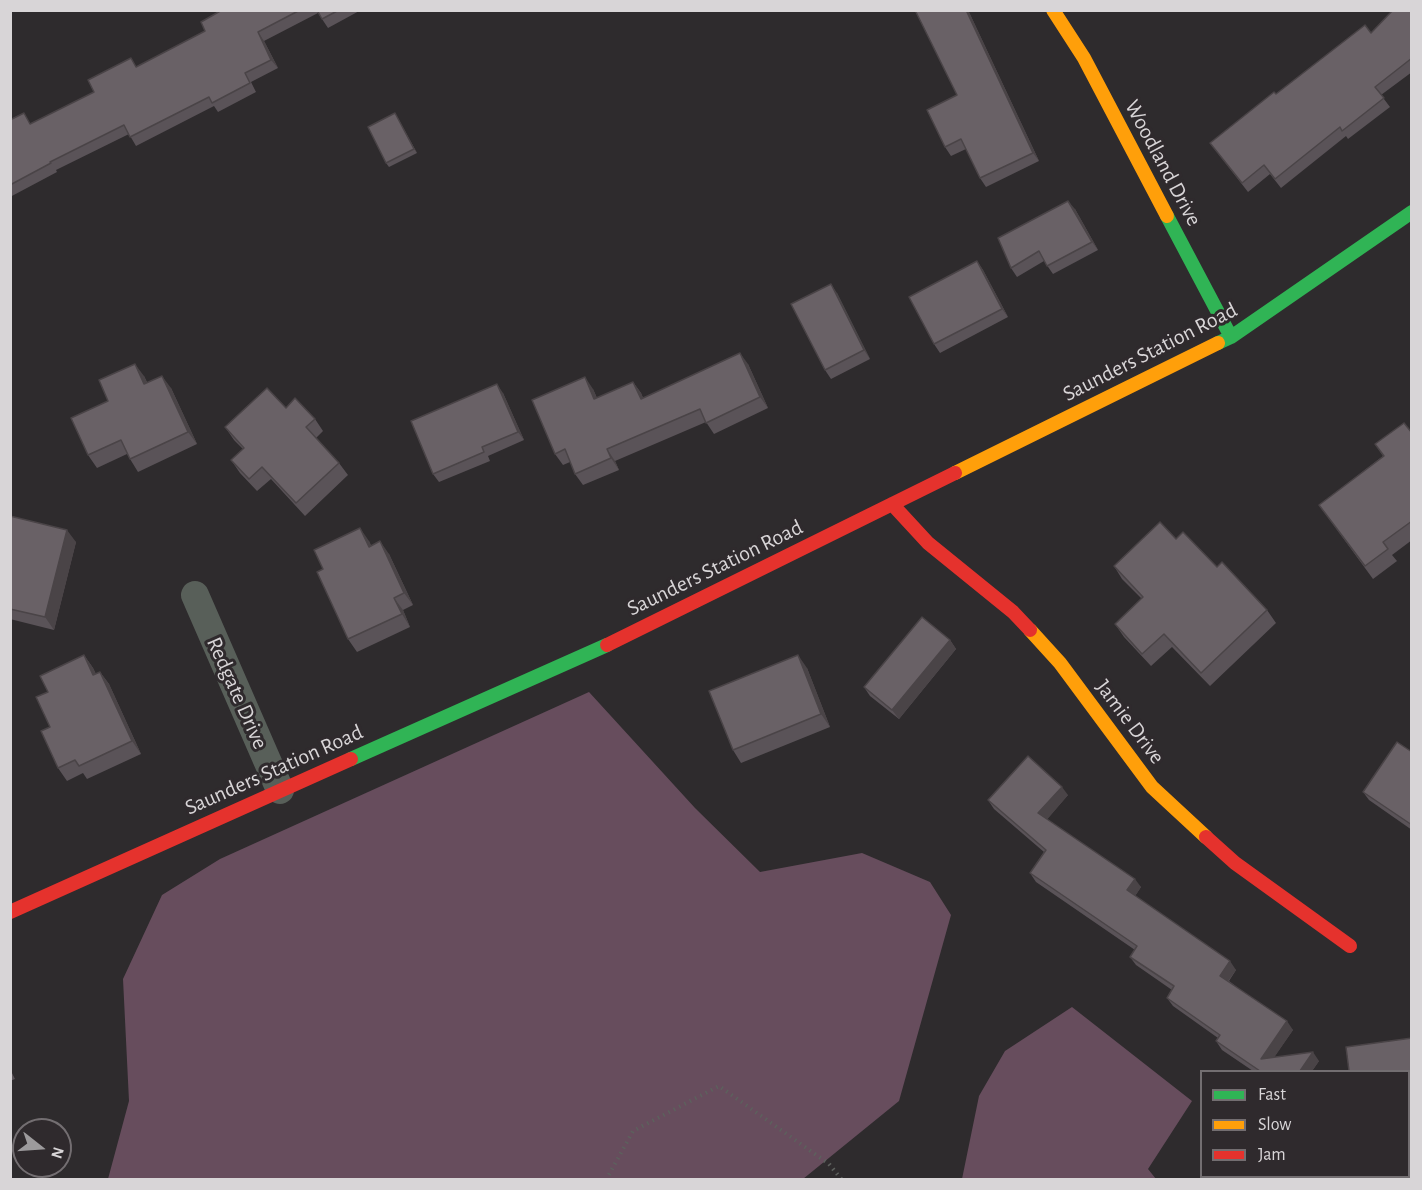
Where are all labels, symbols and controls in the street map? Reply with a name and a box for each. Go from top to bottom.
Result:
street label: Woodland Drive [1119,95,1207,231]
street label: Saunders Station Road [1058,297,1242,407]
street label: Saunders Station Road [623,514,807,622]
street label: Redgate Drive [201,633,273,753]
street label: Jamie Drive [1090,675,1170,769]
street label: Saunders Station Road [181,719,367,821]
legend [1200,1070,1410,1178]
text: Fast [1258,1086,1286,1104]
text: Slow [1258,1116,1291,1134]
north arrow [12,1118,72,1178]
text: N [48,1145,67,1160]
text: Jam [1258,1146,1286,1164]

